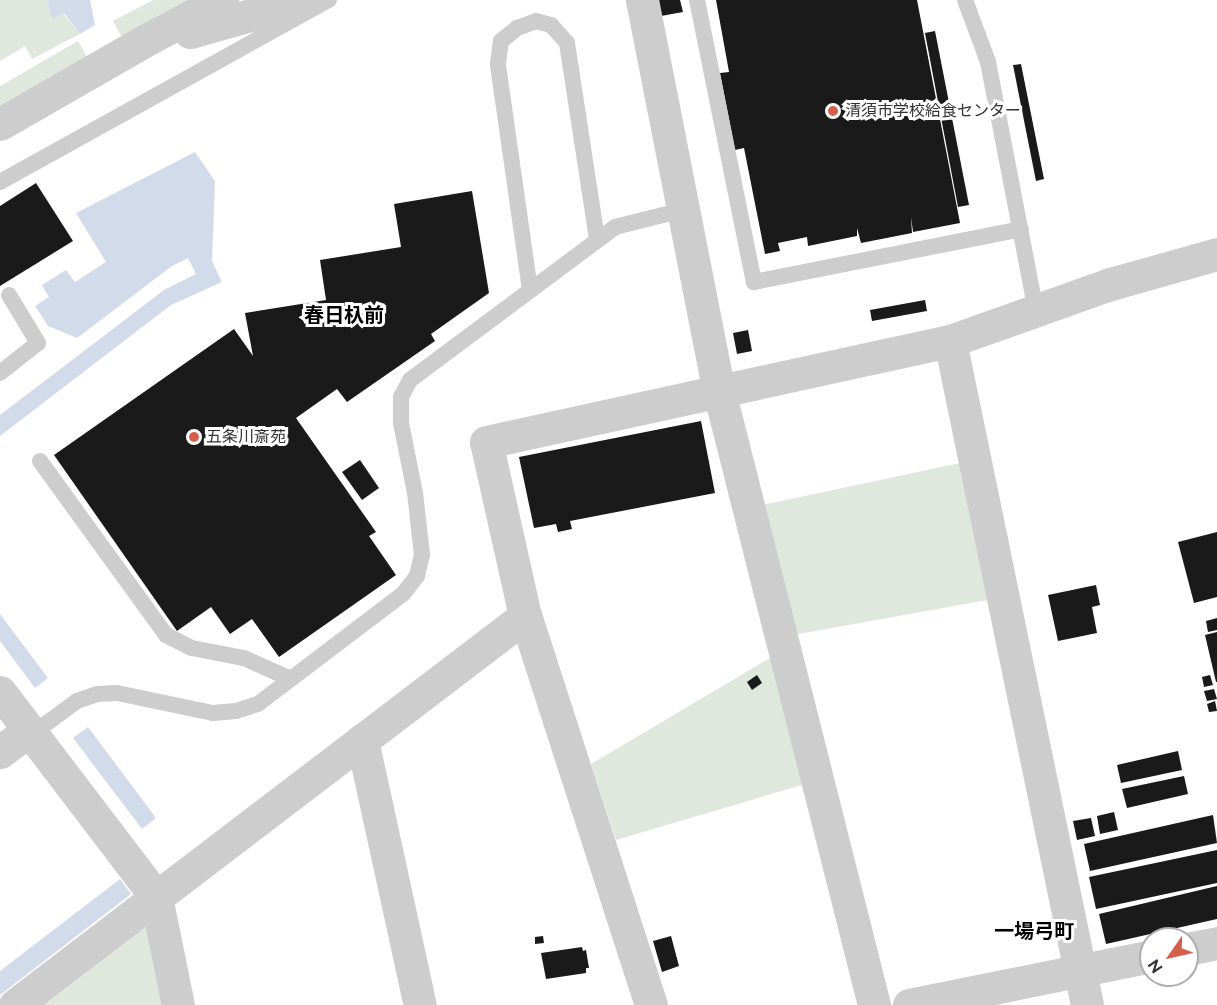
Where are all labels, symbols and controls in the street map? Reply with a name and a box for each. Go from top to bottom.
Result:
place label: 清須市学校給食センター [845,101,1021,121]
marker: 清須市学校給食センター [826,104,840,118]
district label: 春日杁前 [304,303,384,327]
place label: 五条川斎苑 [206,427,286,447]
marker: 五条川斎苑 [187,430,201,444]
district label: 一場弓町 [994,919,1074,943]
north arrow [1139,927,1199,987]
text: N [1144,956,1167,977]

